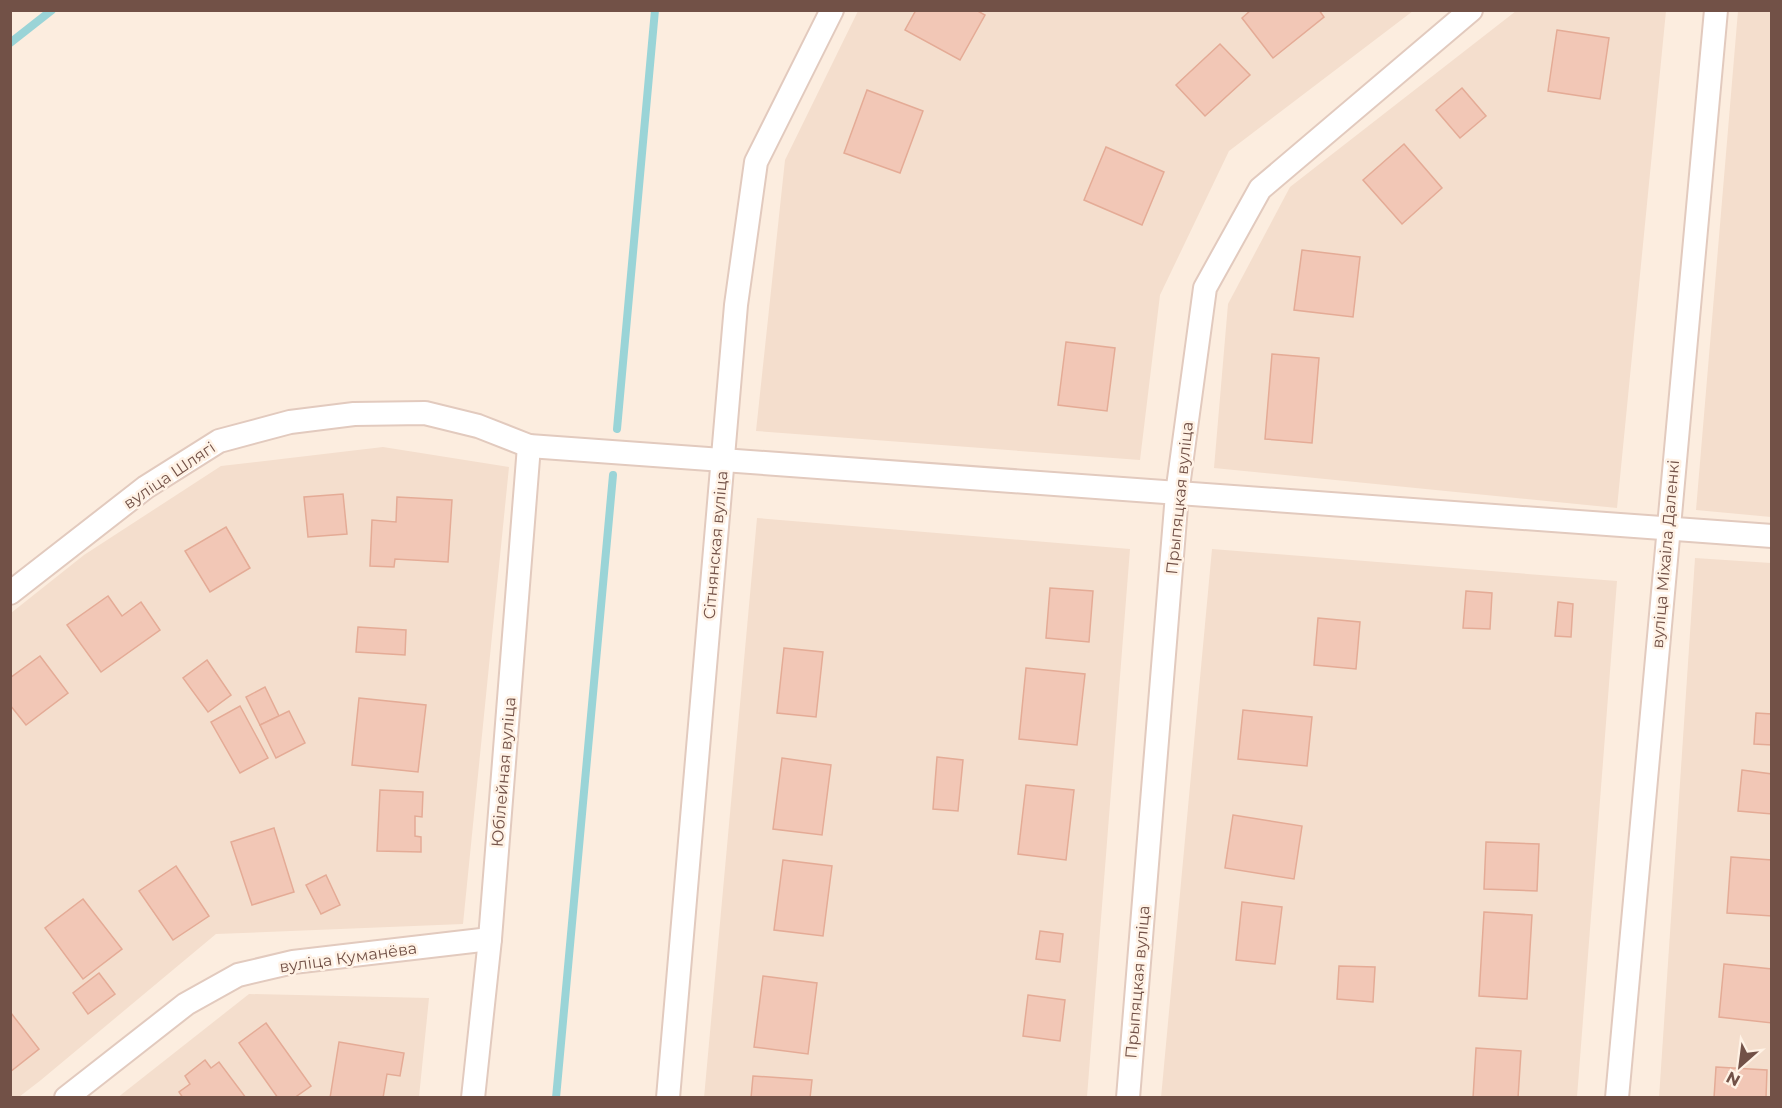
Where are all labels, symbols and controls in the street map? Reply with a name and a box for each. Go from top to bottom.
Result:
street label: Прыпяцкая вуліца [1162,421,1197,575]
street label: вуліца Шлягі [120,438,219,513]
street label: вуліца Міхаіла Даленкі [1648,459,1683,649]
street label: Сітнянская вуліца [700,470,731,620]
street label: Юбілейная вуліца [487,696,520,848]
street label: Прыпяцкая вуліца [1121,905,1154,1059]
street label: вуліца Куманёва [278,938,418,977]
north arrow [1710,1036,1770,1096]
text: N [1723,1067,1743,1090]

